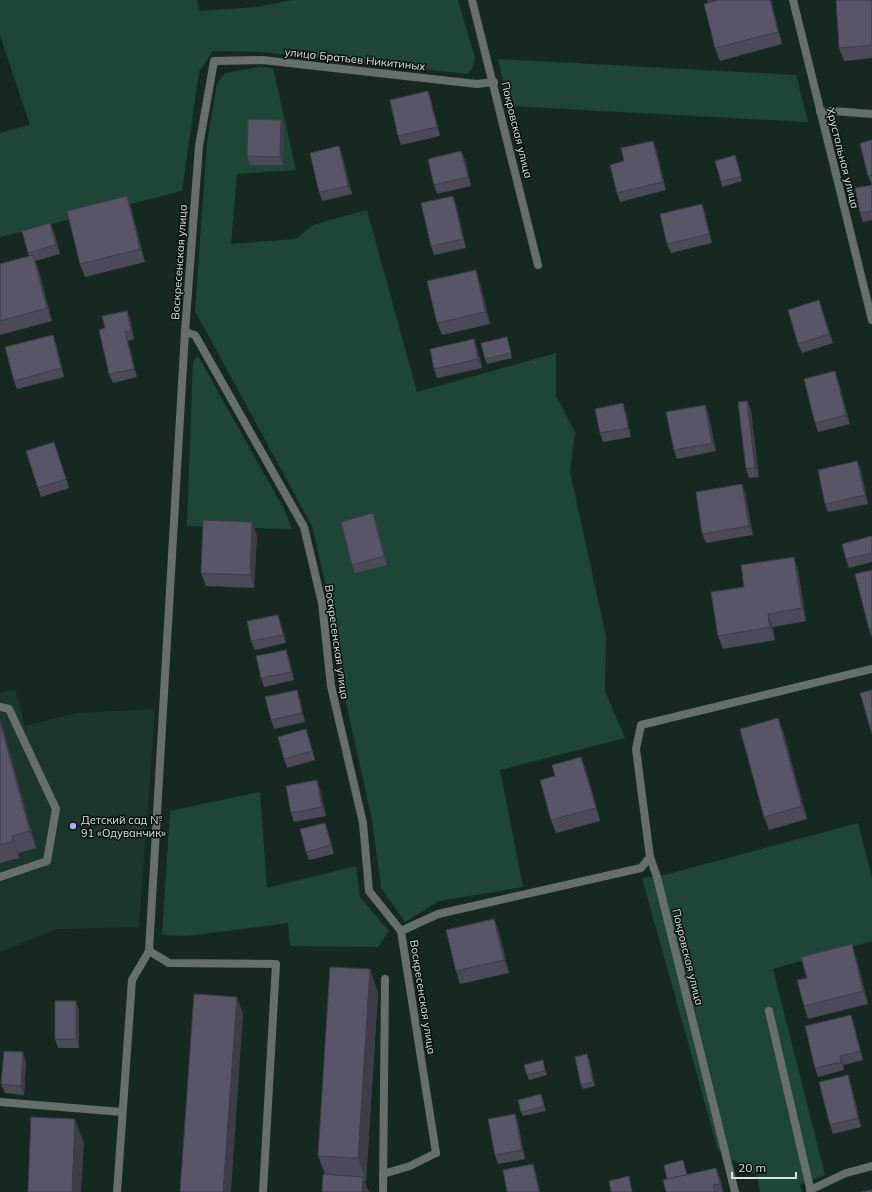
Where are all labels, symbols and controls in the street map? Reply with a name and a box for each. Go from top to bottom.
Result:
street label: улица Братьев Никитиных [284,45,426,73]
street label: Покровская улица [498,80,536,180]
street label: Хрустальная улица [824,106,862,210]
street label: Воскресенская улица [168,204,190,320]
street label: Воскресенская улица [322,584,352,700]
place label: Детский сад № 91 «Одуванчик» [81,813,166,840]
marker: Детский сад № 91 «Одуванчик» [68,821,78,831]
street label: Покровская улица [669,907,707,1007]
street label: Воскресенская улица [407,939,439,1055]
scale bar [732,1154,796,1180]
text: 20 m [738,1160,766,1175]

